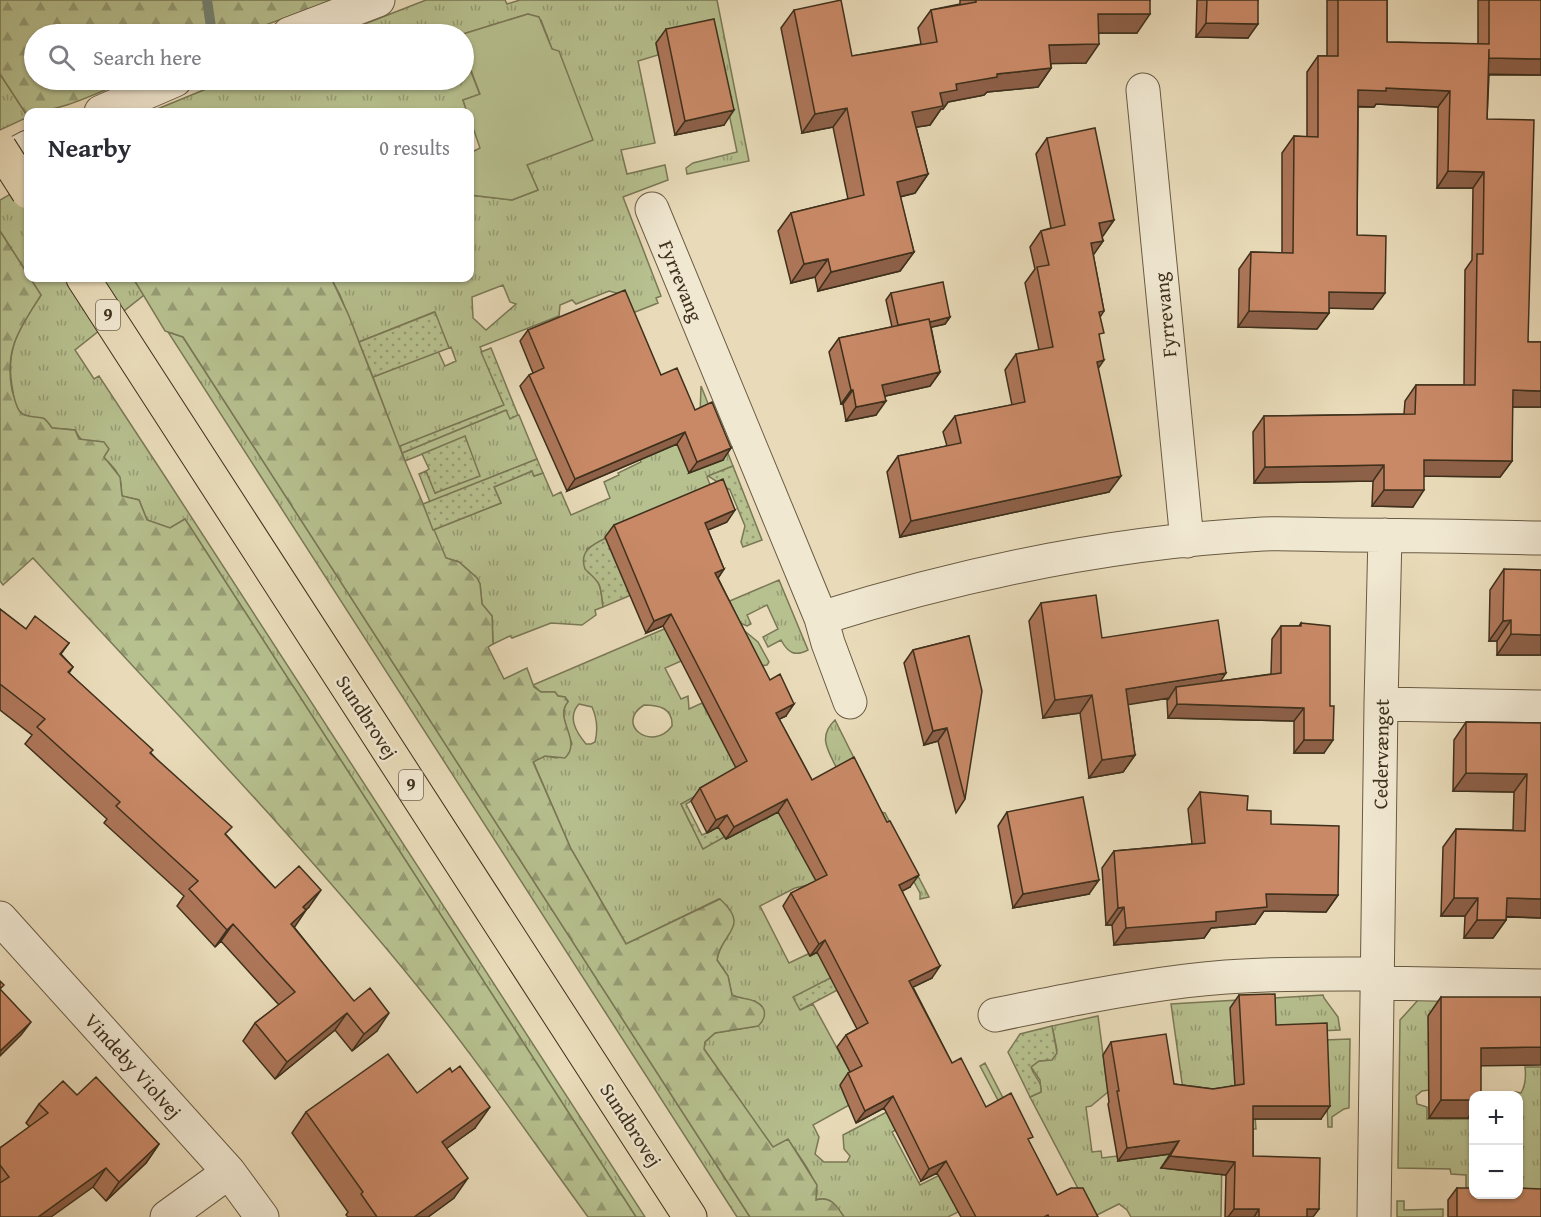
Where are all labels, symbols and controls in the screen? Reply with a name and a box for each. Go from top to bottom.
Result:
search box [24,24,474,90]
icon: search [45,41,78,74]
text: Search here [93,41,202,73]
text: Nearby [48,128,131,167]
text: 0 results [379,133,450,162]
street label: Fyrrevang [652,236,711,326]
street label: Fyrrevang [1146,271,1183,359]
road number: 9 [96,300,120,330]
street label: Sundbrovej [329,669,405,764]
street label: Cedervænget [1365,699,1396,809]
road number: 9 [399,770,423,800]
street label: Vindeby Violvej [78,1006,189,1125]
street label: Sundbrovej [593,1077,669,1172]
map controls [1469,1091,1523,1199]
button: + [1469,1091,1523,1145]
button: − [1469,1145,1523,1199]

